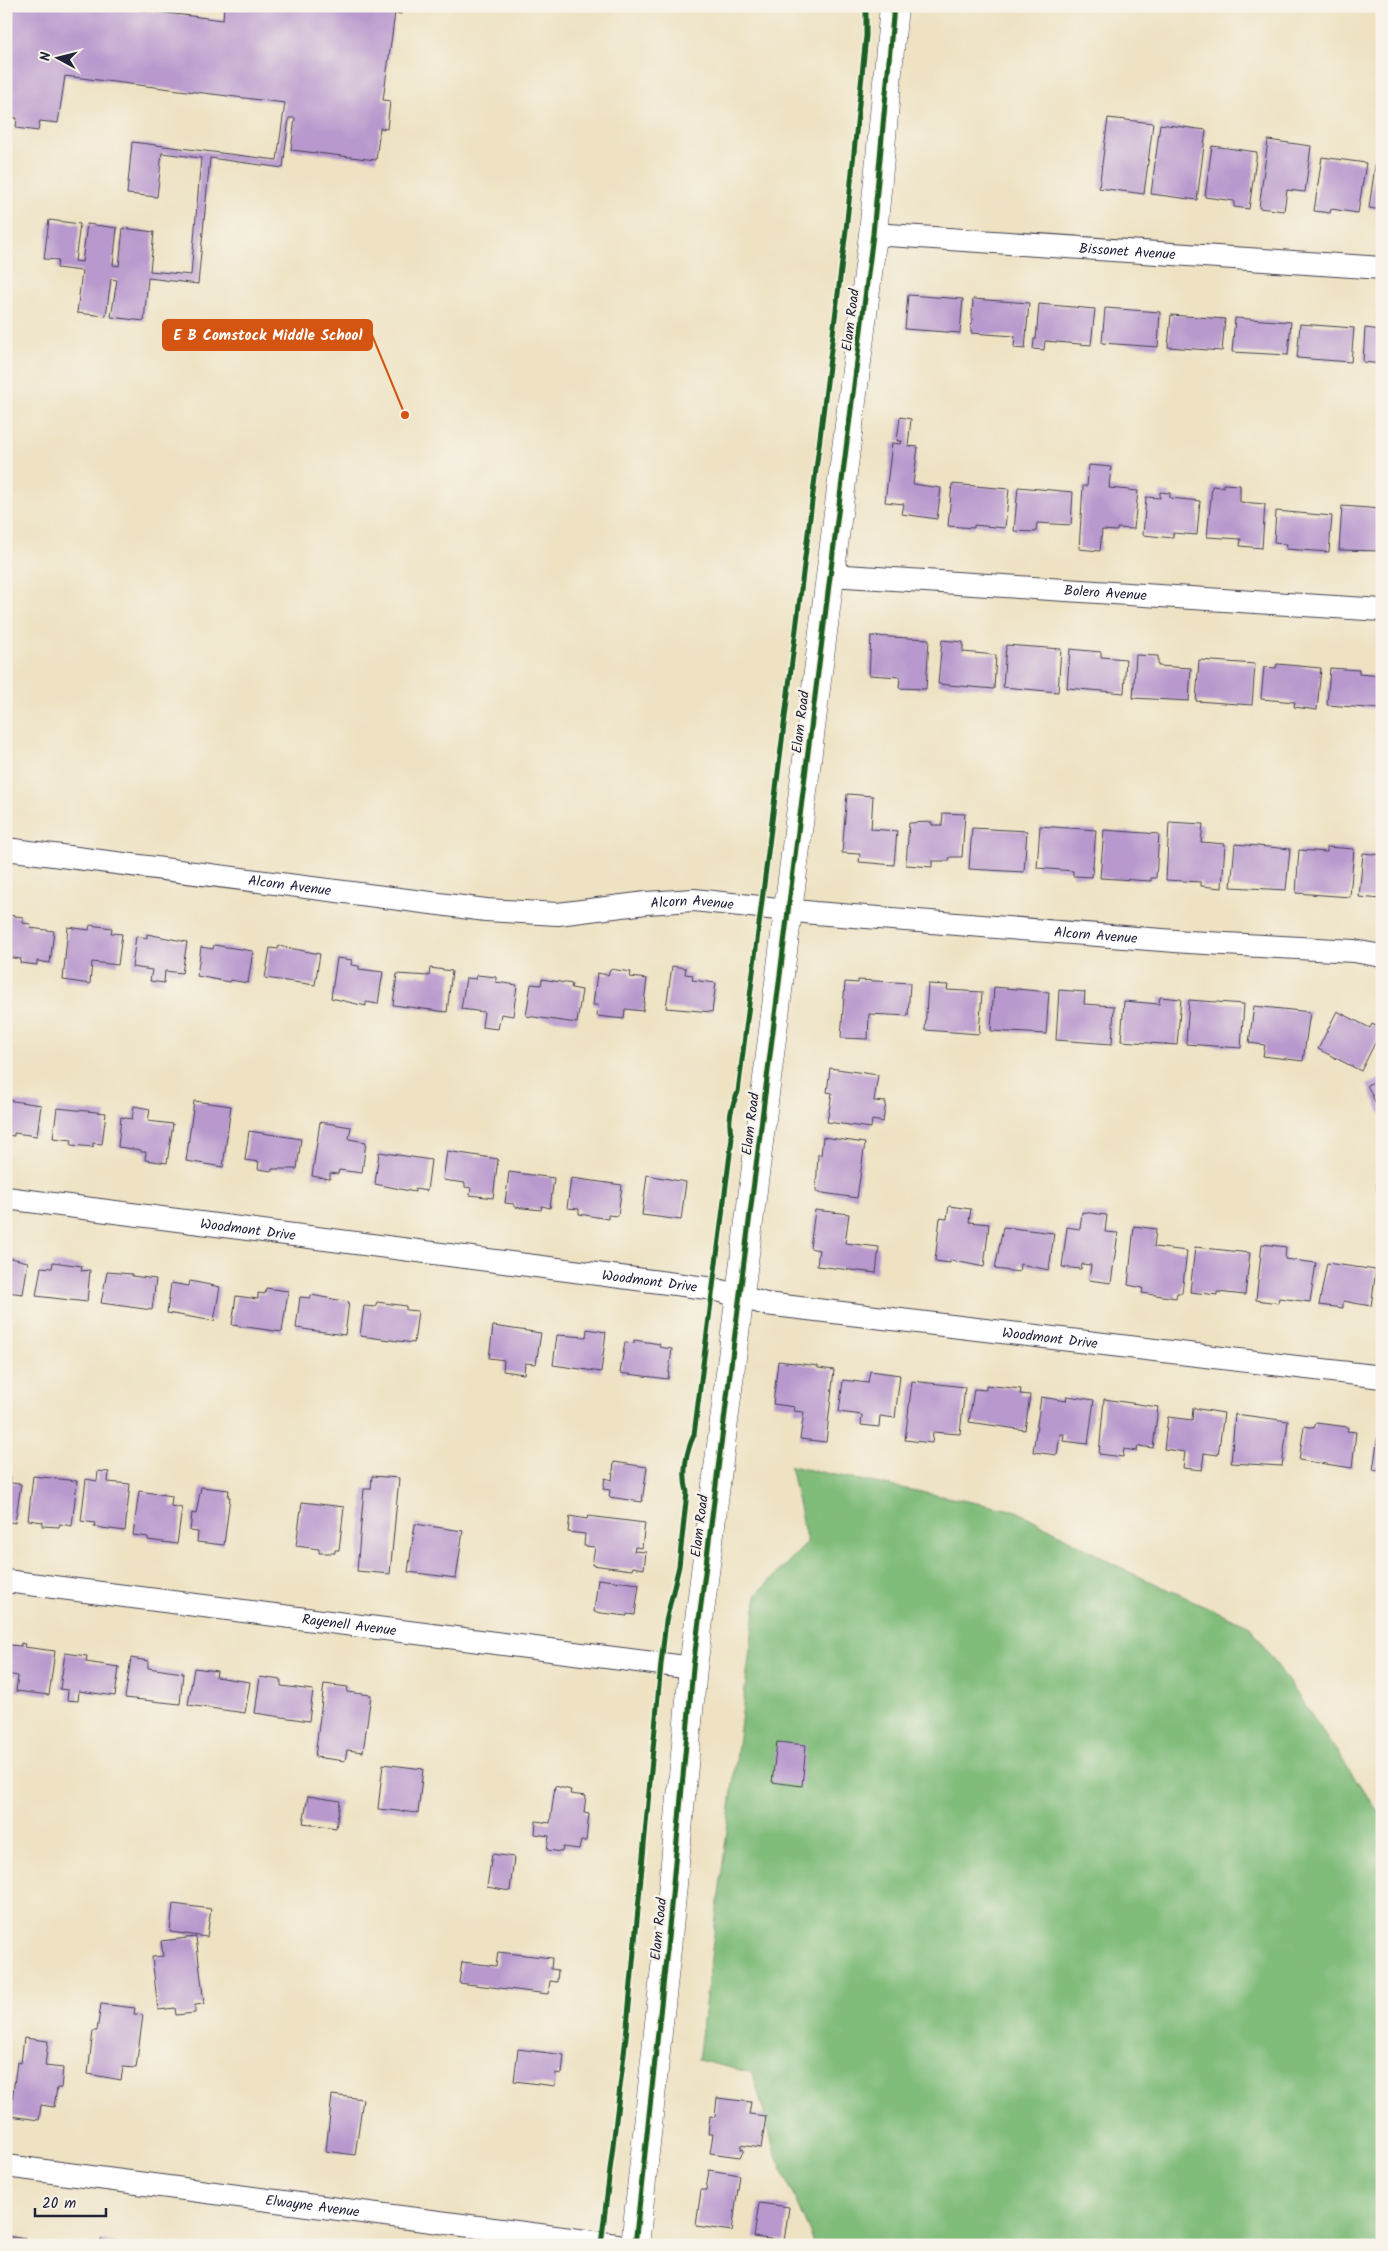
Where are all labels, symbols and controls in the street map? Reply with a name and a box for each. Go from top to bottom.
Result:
north arrow [32,32,82,82]
text: N [35,51,58,62]
street label: Bissonet Avenue [1078,238,1177,266]
street label: Elam Road [836,287,866,353]
callout: E B Comstock Middle School [163,320,372,350]
text: E B Comstock Middle School [174,324,362,348]
street label: Bolero Avenue [1063,580,1148,607]
street label: Elam Road [786,689,816,755]
street label: Alcorn Avenue [247,870,333,902]
street label: Alcorn Avenue [650,890,736,916]
street label: Alcorn Avenue [1053,922,1139,950]
street label: Elam Road [736,1091,766,1157]
street label: Woodmont Drive [199,1213,298,1247]
street label: Woodmont Drive [601,1265,699,1299]
street label: Woodmont Drive [1001,1322,1100,1355]
street label: Elam Road [685,1493,715,1559]
street label: Rayenell Avenue [301,1609,398,1642]
street label: Elam Road [645,1896,673,1962]
scale bar [35,2186,106,2218]
street label: Elwayne Avenue [264,2190,361,2224]
text: 20 m [42,2192,76,2216]

